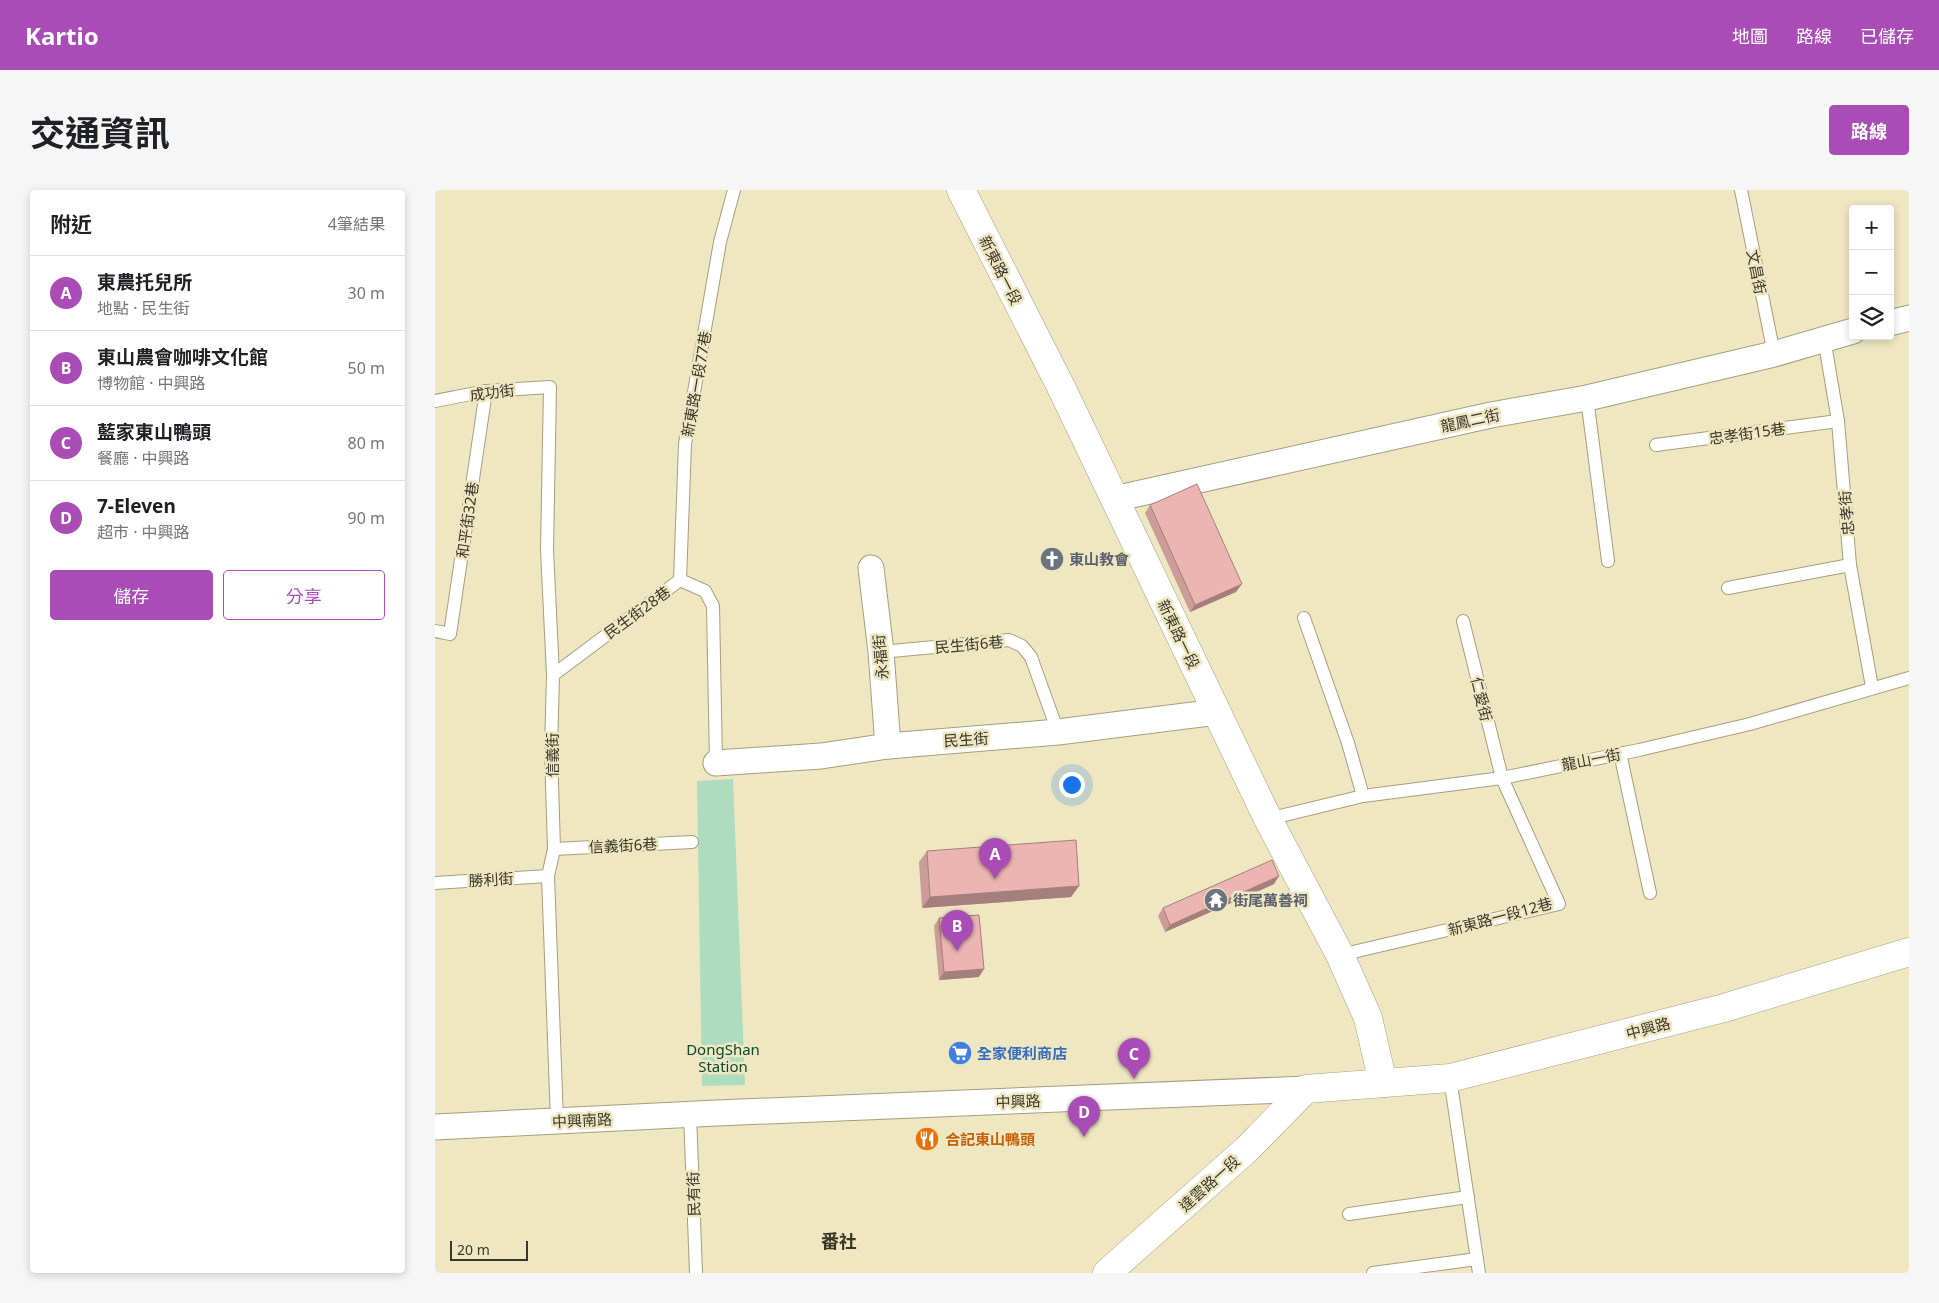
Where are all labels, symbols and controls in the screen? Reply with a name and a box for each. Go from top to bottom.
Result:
text: Kartio [25,19,99,52]
text: 地圖 [1732,24,1768,48]
text: 路線 [1796,24,1832,48]
text: 已儲存 [1860,24,1914,48]
button: 路線 [1829,105,1909,155]
text: 交通資訊 [30,109,170,156]
map controls [1849,205,1894,340]
button: + [1849,205,1894,250]
text: 附近 [50,210,92,238]
text: 4筆結果 [328,213,385,235]
street label: 新東路一段 [975,232,1027,308]
street label: 文昌街 [1743,248,1771,296]
button: − [1849,250,1894,295]
text: 東農托兒所 [97,269,192,295]
text: A [60,282,72,304]
text: 30 m [348,282,385,304]
button: layers [1849,295,1894,340]
text: 地點 · 民生街 [97,297,190,319]
street label: 新東路一段77巷 [677,329,715,439]
text: 東山農會咖啡文化館 [97,344,268,370]
text: B [61,357,71,379]
text: 50 m [348,357,385,379]
text: 博物館 · 中興路 [97,372,206,394]
street label: 成功街 [468,379,516,405]
street label: 龍鳳二街 [1439,404,1501,436]
street label: 忠孝街15巷 [1707,418,1787,448]
text: 藍家東山鴨頭 [97,419,211,445]
text: C [61,432,71,454]
text: 80 m [348,432,385,454]
text: 餐廳 · 中興路 [97,447,190,469]
street label: 和平街32巷 [452,480,482,560]
street label: 忠孝街 [1834,490,1858,536]
text: 7-Eleven [97,493,176,519]
text: D [60,507,72,529]
text: 90 m [348,507,385,529]
text: 超市 · 中興路 [97,521,190,543]
church icon: 東山教會 [1039,546,1065,572]
place label: 東山教會 [1069,549,1129,569]
button: 儲存 [50,570,213,620]
button: 分享 [223,570,385,620]
street label: 民生街28巷 [600,581,674,643]
street label: 新東路一段 [1154,596,1204,672]
street label: 民生街6巷 [934,631,1004,657]
street label: 永福街 [868,634,892,680]
street label: 仁愛街 [1467,675,1497,723]
street label: 民生街 [943,727,989,751]
street label: 信義街 [542,732,562,778]
street label: 龍山一街 [1560,743,1622,775]
your location [1059,772,1085,798]
street label: 信義街6巷 [588,833,658,857]
pin: A [979,838,1011,879]
street label: 勝利街 [468,868,514,890]
temple icon: 街尾萬善祠 [1203,887,1229,913]
place label: 街尾萬善祠 [1233,890,1308,910]
street label: 新東路一段12巷 [1446,892,1554,940]
pin: B [941,910,973,951]
street label: 中興路 [1624,1013,1672,1043]
pin: C [1118,1038,1150,1079]
park label: DongShan Station [686,1039,760,1076]
supermarket icon: 全家便利商店 [947,1040,973,1066]
place label: 全家便利商店 [977,1043,1067,1063]
street label: 中興路 [995,1090,1041,1112]
pin: D [1068,1096,1100,1137]
street label: 中興南路 [552,1108,612,1132]
restaurant icon: 合記東山鴨頭 [914,1126,940,1152]
place label: 合記東山鴨頭 [945,1129,1035,1149]
street label: 達雲路一段 [1174,1150,1244,1216]
street label: 民有街 [682,1171,704,1217]
district label: 番社 [821,1229,857,1253]
scale bar [450,1238,527,1261]
text: 20 m [457,1240,490,1259]

